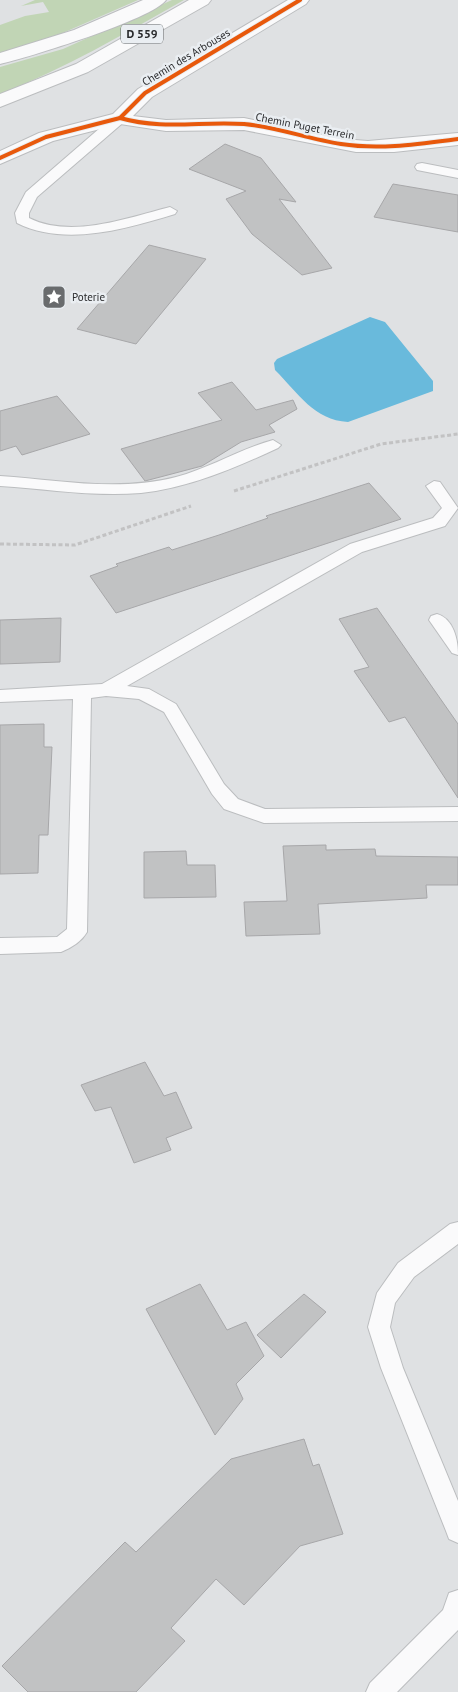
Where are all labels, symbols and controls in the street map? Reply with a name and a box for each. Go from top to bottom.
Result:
road number: D 559 [121,24,163,44]
street label: Chemin des Arbouses [139,25,233,89]
street label: Chemin Puget Terrein [254,110,356,142]
place icon: Poterie [41,284,67,310]
place label: Poterie [72,290,106,304]

